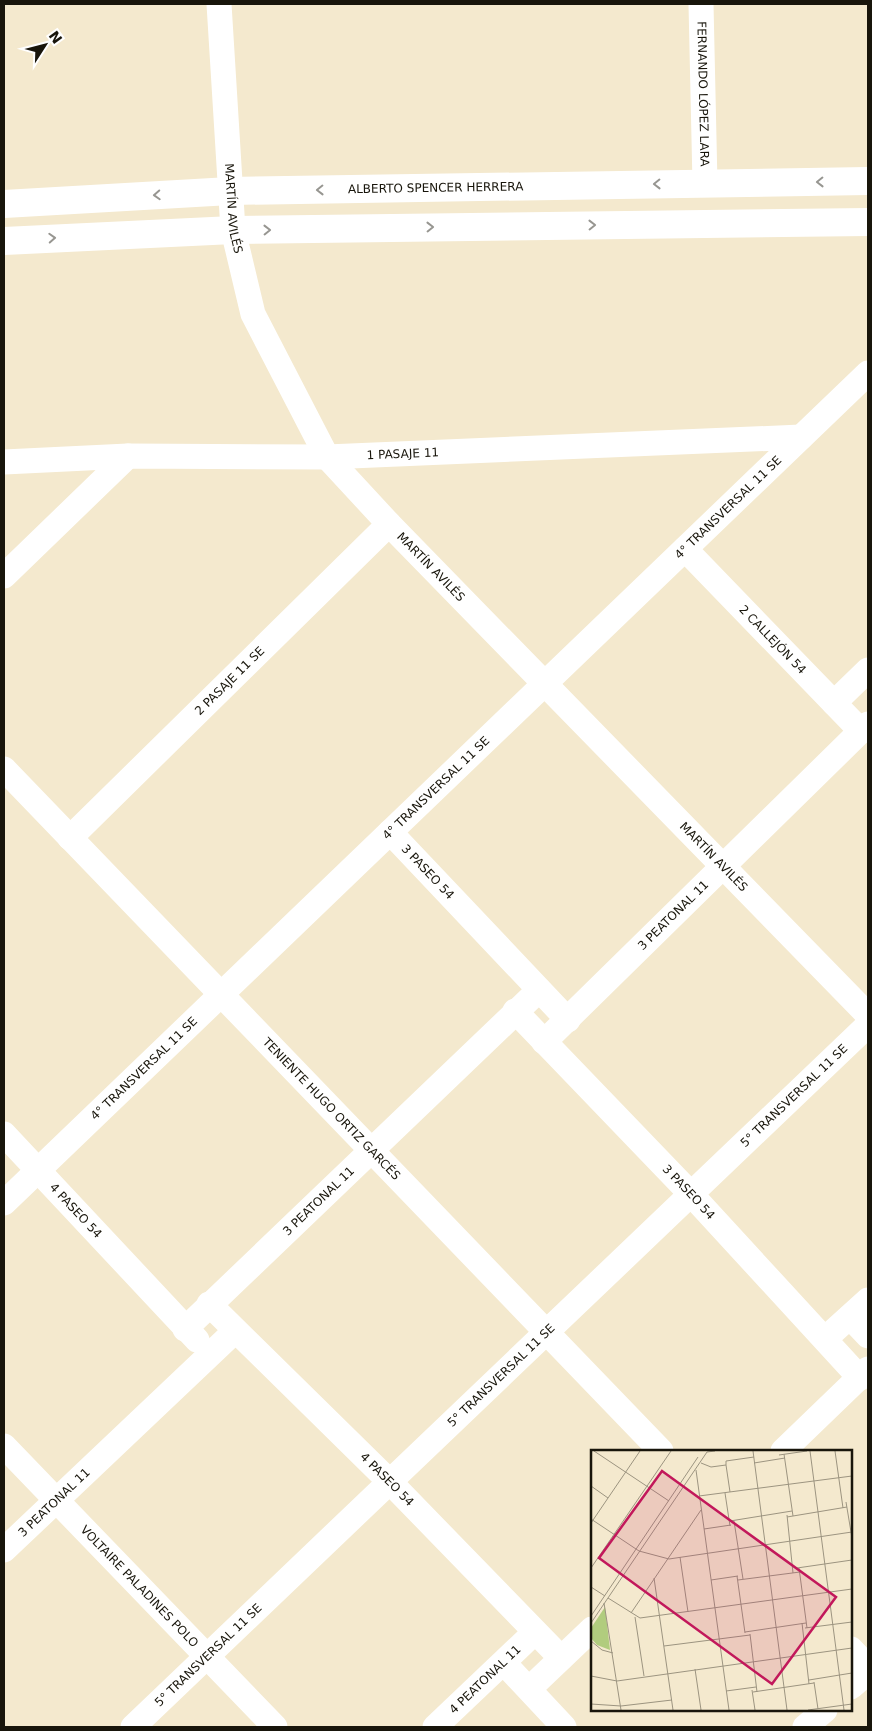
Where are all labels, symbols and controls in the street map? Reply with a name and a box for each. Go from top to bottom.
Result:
north arrow [20,20,70,70]
street label: FERNANDO LÓPEZ LARA [694,21,712,168]
text: N [46,28,65,47]
street label: MARTÍN AVILÉS [222,163,245,255]
one-way arrow [815,177,823,187]
street label: ALBERTO SPENCER HERRERA [348,179,524,196]
one-way arrow [653,179,660,189]
one-way arrow [315,184,323,195]
one-way arrow [153,190,161,201]
one-way arrow [588,220,596,230]
one-way arrow [426,222,434,233]
one-way arrow [264,224,272,235]
one-way arrow [49,233,57,244]
street label: 1 PASAJE 11 [366,445,439,462]
street label: 4° TRANSVERSAL 11 SE [672,453,784,562]
street label: MARTÍN AVILÉS [394,529,468,604]
street label: 2 CALLEJÓN 54 [736,602,809,677]
street label: 2 PASAJE 11 SE [192,644,267,718]
street label: 4° TRANSVERSAL 11 SE [380,734,492,842]
street label: MARTÍN AVILÉS [677,819,750,894]
street label: 3 PASEO 54 [399,842,457,902]
street label: 3 PEATONAL 11 [635,878,711,953]
street label: 4° TRANSVERSAL 11 SE [88,1014,200,1123]
street label: TENIENTE HUGO ORTIZ GARCÉS [259,1034,403,1183]
street label: 5° TRANSVERSAL 11 SE [738,1041,850,1150]
street label: 3 PASEO 54 [660,1162,718,1222]
street label: 3 PEATONAL 11 [280,1164,357,1238]
street label: 4 PASEO 54 [47,1180,105,1241]
street label: 5° TRANSVERSAL 11 SE [445,1321,557,1430]
street label: 4 PASEO 54 [357,1450,417,1509]
inset map [591,1450,852,1711]
street label: 3 PEATONAL 11 [15,1465,93,1540]
street label: VOLTAIRE PALADINES POLO [78,1523,201,1650]
street label: 5° TRANSVERSAL 11 SE [152,1601,265,1709]
street label: 4 PEATONAL 11 [446,1642,524,1717]

